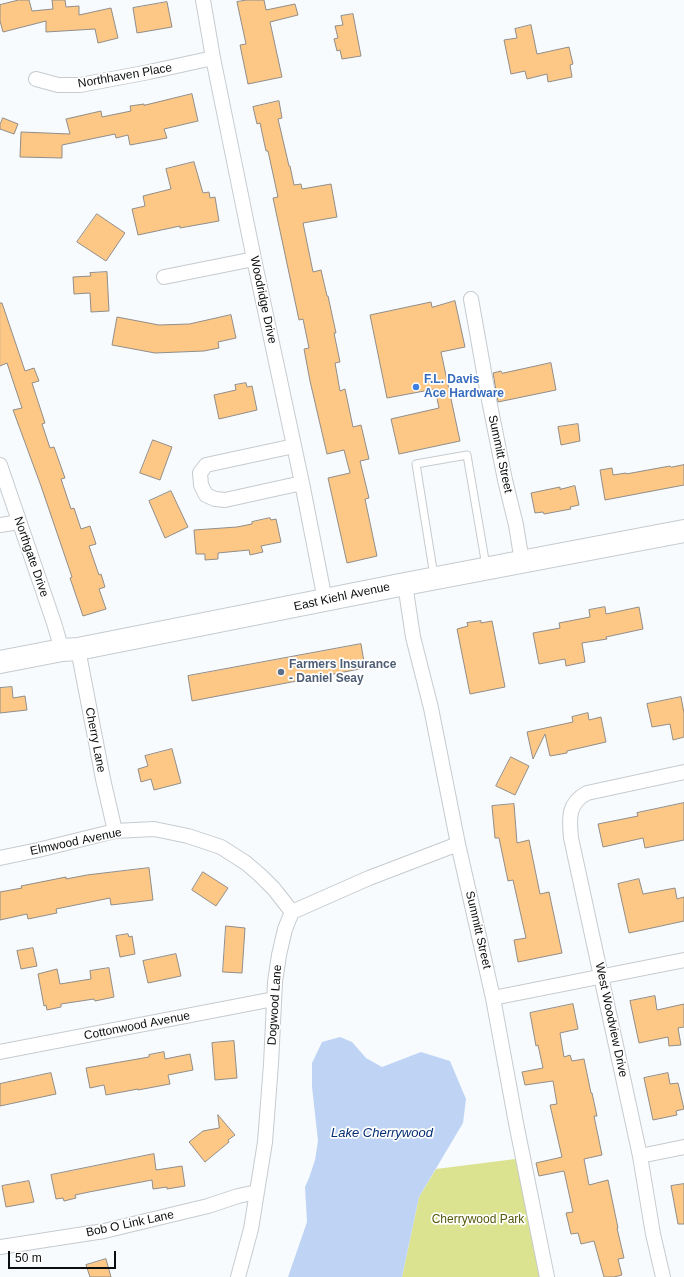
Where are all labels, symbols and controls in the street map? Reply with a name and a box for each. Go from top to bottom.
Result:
street label: Northhaven Place [77,61,173,91]
street label: Woodridge Drive [247,255,279,345]
place label: F.L. Davis Ace Hardware [424,373,504,401]
marker: F.L. Davis Ace Hardware [411,382,421,392]
street label: Summitt Street [485,414,515,494]
street label: Northgate Drive [11,515,51,599]
street label: East Kiehl Avenue [293,580,391,614]
place label: Farmers Insurance - Daniel Seay [289,658,396,686]
marker: Farmers Insurance - Daniel Seay [276,667,286,677]
street label: Cherry Lane [82,706,108,774]
street label: Elmwood Avenue [29,825,123,859]
street label: Summitt Street [462,890,494,970]
street label: West Woodview Drive [592,961,630,1079]
street label: Dogwood Lane [265,964,285,1046]
street label: Cottonwood Avenue [83,1009,191,1043]
water label: Lake Cherrywood [331,1125,433,1141]
street label: Bob O Link Lane [85,1208,175,1240]
park label: Cherrywood Park [432,1213,524,1227]
scale bar [10,1243,118,1269]
text: 50 m [15,1251,42,1265]

